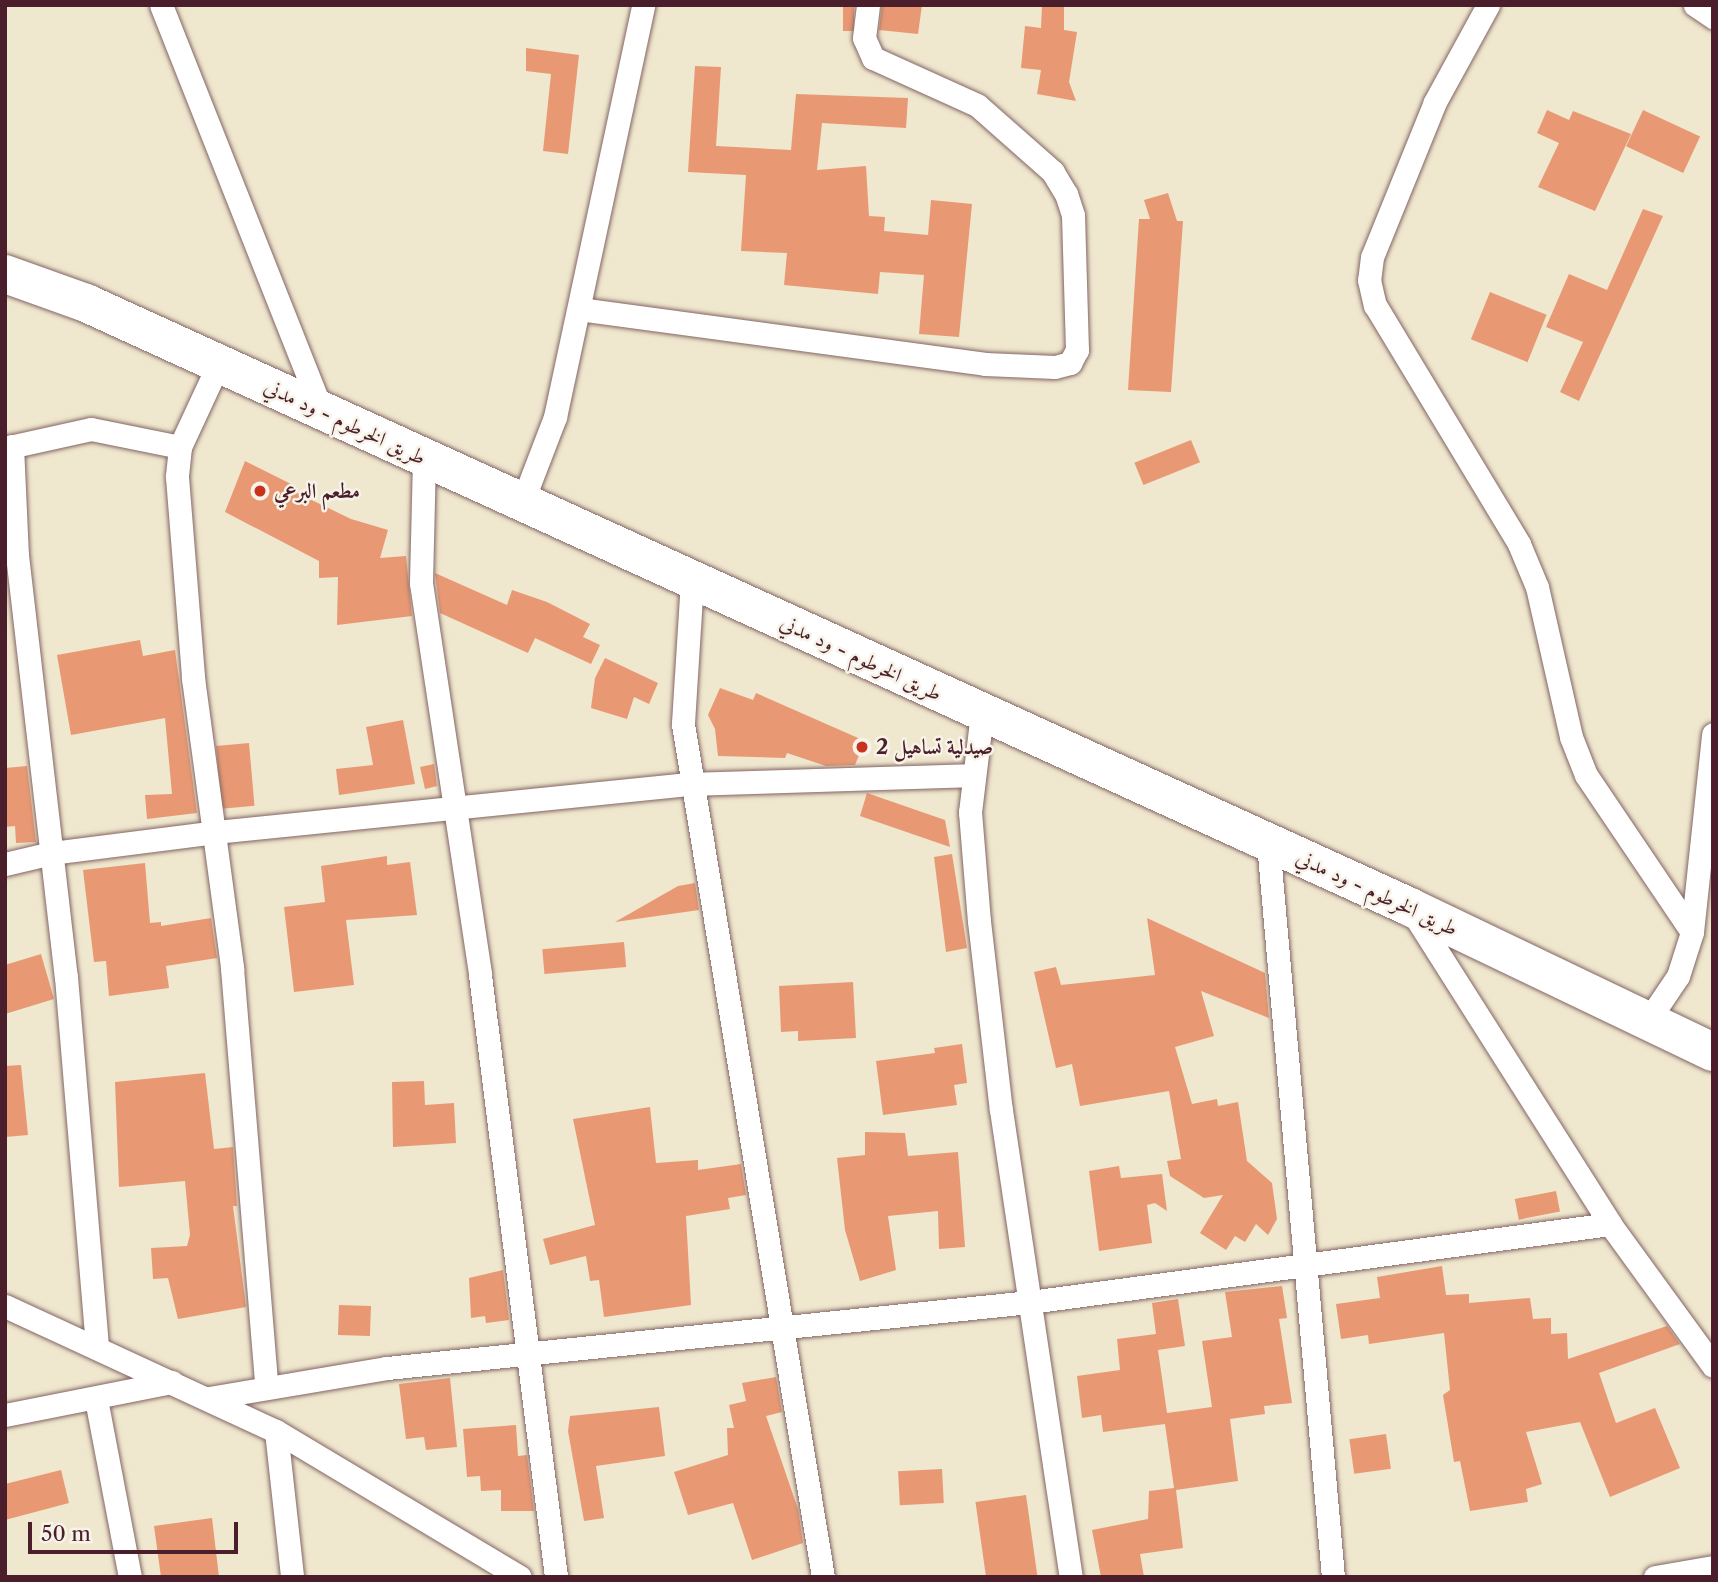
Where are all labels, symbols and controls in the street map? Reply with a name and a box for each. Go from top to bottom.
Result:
street label: طريق الخرطوم - ود مدني [260,374,430,470]
place label: مطعم البرعي [274,478,360,504]
marker: مطعم البرعي [252,483,268,499]
street label: طريق الخرطوم - ود مدني [776,610,946,706]
place label: صيدلية تساهيل 2 [876,734,993,760]
marker: صيدلية تساهيل 2 [854,739,870,755]
street label: طريق الخرطوم - ود مدني [1292,845,1462,941]
scale bar [32,1508,242,1552]
text: 50 m [41,1521,91,1546]

